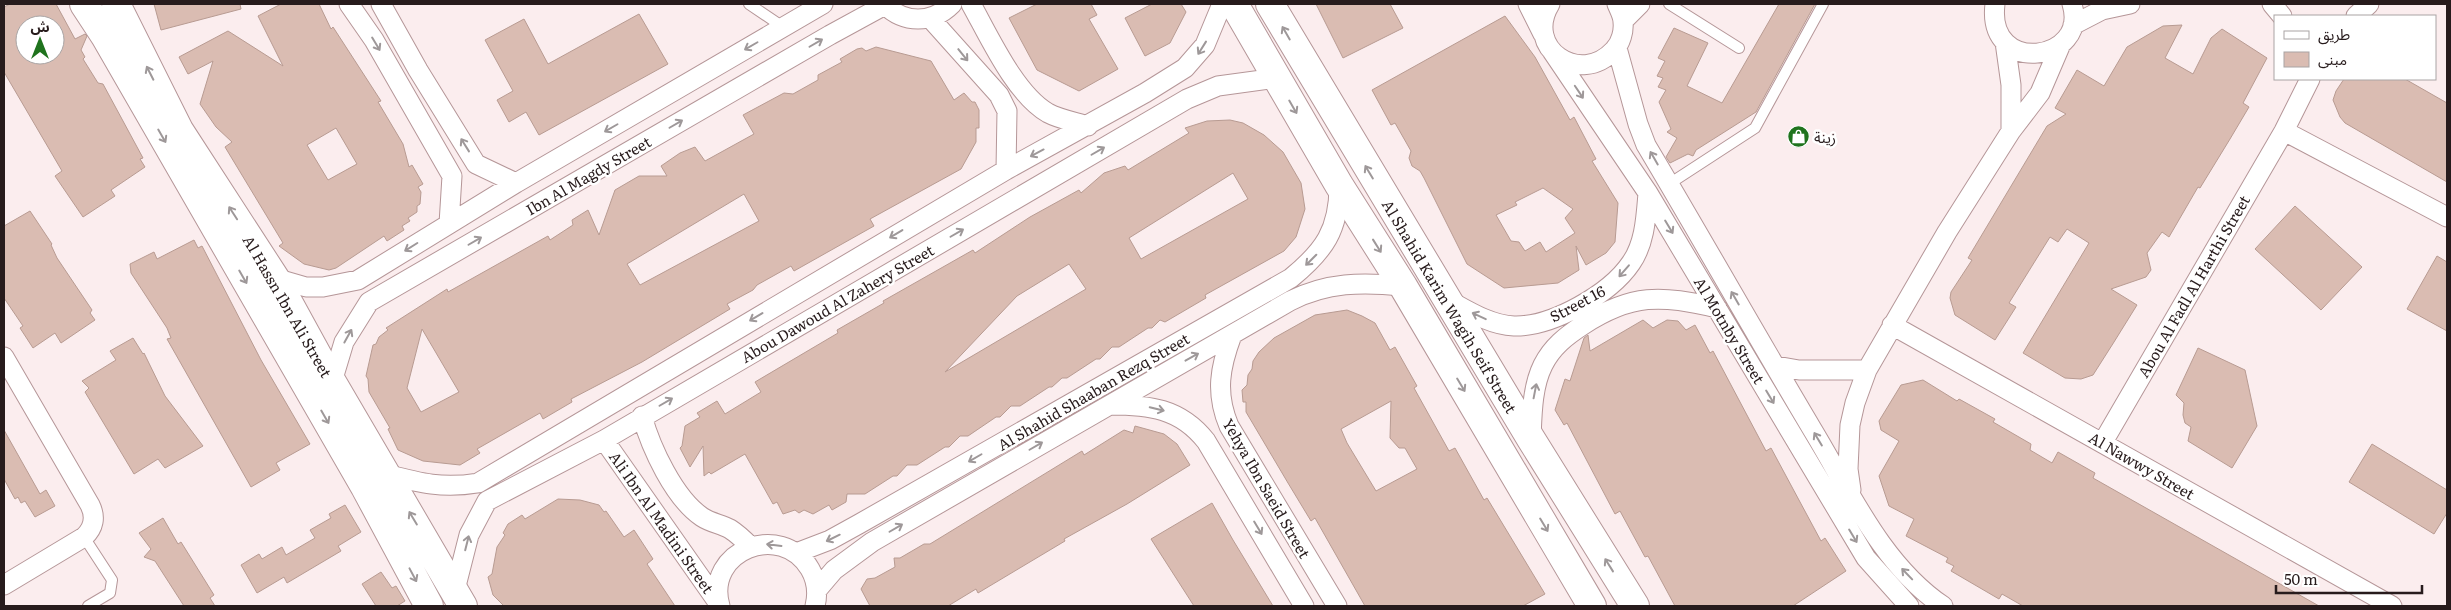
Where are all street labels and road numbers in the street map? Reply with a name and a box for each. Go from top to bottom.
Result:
street label: Ibn Al Magdy Street [521,130,655,220]
street label: Abou Al Fadl Al Harthi Street [2131,190,2255,382]
street label: Al Shahid Karim Wagih Seif Street [1377,195,1523,417]
street label: Al Hassn Ibn Ali Street [238,231,338,381]
street label: Abou Dawoud Al Zahery Street [736,238,938,368]
street label: Al Motnby Street [1689,272,1771,388]
street label: Street 16 [1545,279,1609,327]
street label: Al Shahid Shaaban Rezq Street [993,327,1193,455]
street label: Yehya Ibn Saeid Street [1217,414,1317,562]
street label: Al Nawwy Street [2085,425,2199,505]
street label: Ali Ibn Al Madini Street [604,446,720,598]

